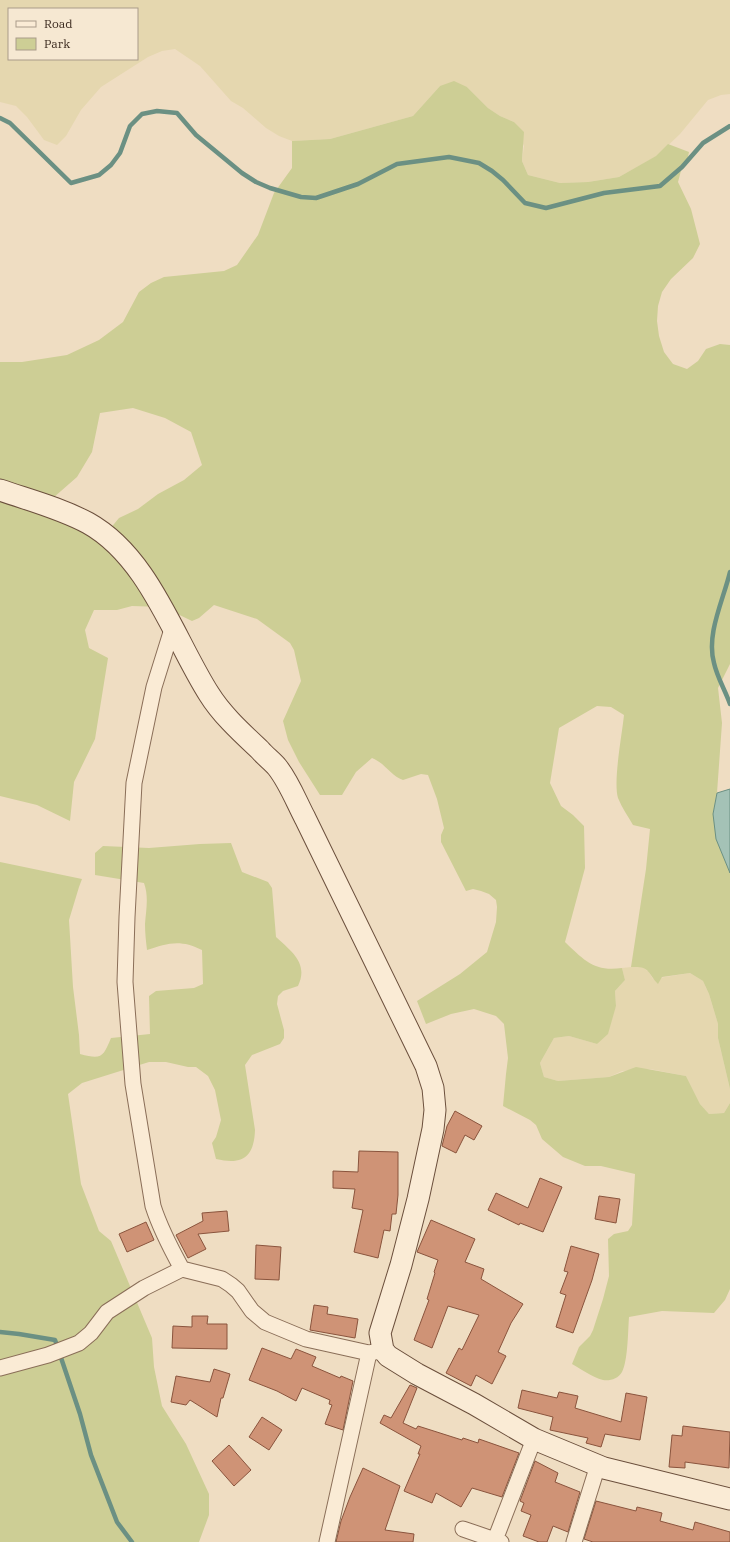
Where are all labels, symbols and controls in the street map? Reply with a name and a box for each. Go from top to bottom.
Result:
legend [8,8,138,60]
text: Road [44,16,73,31]
text: Park [44,36,70,51]

